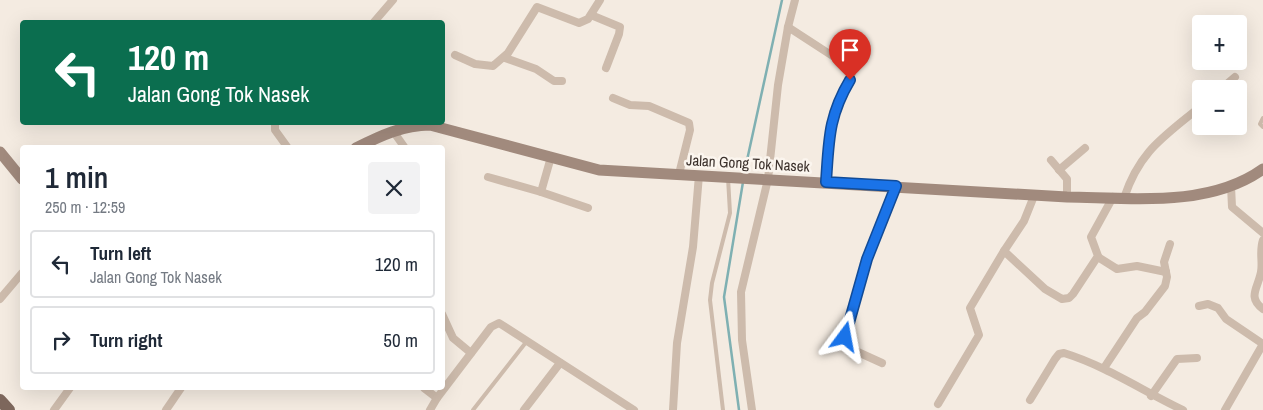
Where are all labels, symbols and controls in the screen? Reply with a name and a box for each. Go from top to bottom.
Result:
map controls [1192,15,1247,135]
button: + [1192,15,1247,70]
pin [829,29,871,80]
text: 120 m [128,34,209,81]
icon: arrive [836,36,864,64]
icon: left [45,40,110,105]
text: Jalan Gong Tok Nasek [128,79,309,109]
button: − [1192,80,1247,135]
street label: Jalan Gong Tok Nasek [686,149,811,177]
text: 1 min [45,157,108,197]
button: close [368,162,420,214]
text: 250 m · 12:59 [45,196,125,218]
text: Turn left [90,240,151,266]
icon: left [47,250,75,278]
text: 120 m [375,251,418,277]
text: Jalan Gong Tok Nasek [90,266,222,288]
position arrow [818,310,870,362]
icon: right [47,326,75,354]
text: Turn right [90,327,162,353]
text: 50 m [383,327,418,353]

